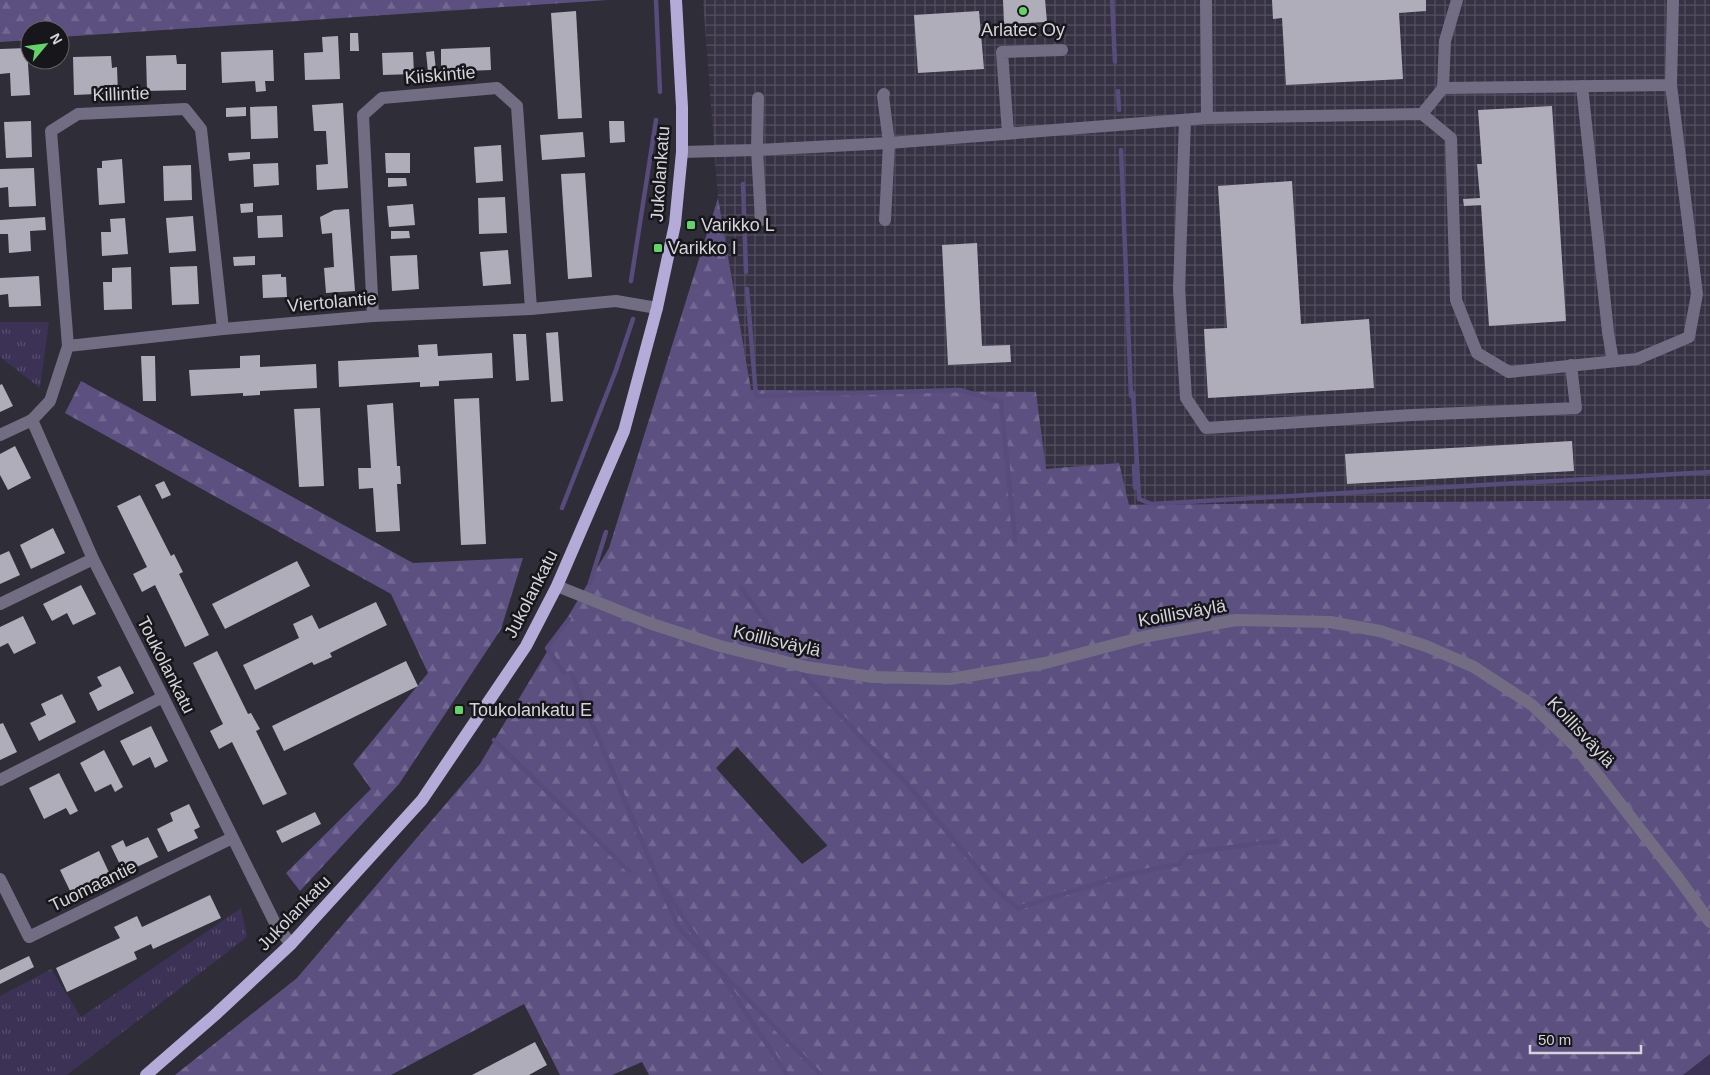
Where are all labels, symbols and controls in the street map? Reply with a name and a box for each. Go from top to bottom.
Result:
marker: Arlatec Oy [1017,5,1029,17]
north arrow [20,20,70,70]
place label: Arlatec Oy [981,20,1065,40]
text: N [47,30,66,47]
street label: Kiiskintie [404,62,476,88]
street label: Killintie [92,83,150,105]
street label: Jukolankatu [647,125,673,223]
place label: Varikko L [701,215,775,235]
marker: Varikko L [685,219,697,231]
place label: Varikko I [668,238,737,258]
marker: Varikko I [652,242,664,254]
street label: Viertolantie [286,288,378,316]
street label: Jukolankatu [500,547,562,641]
street label: Koillisväylä [1136,595,1229,631]
street label: Toukolankatu [133,613,199,717]
street label: Koillisväylä [731,621,824,661]
street label: Koillisväylä [1543,693,1619,772]
place label: Toukolankatu E [469,700,592,720]
marker: Toukolankatu E [453,704,465,716]
street label: Tuomaantie [46,856,140,916]
street label: Jukolankatu [253,871,335,955]
scale bar [1530,1022,1641,1054]
text: 50 m [1538,1031,1571,1048]

